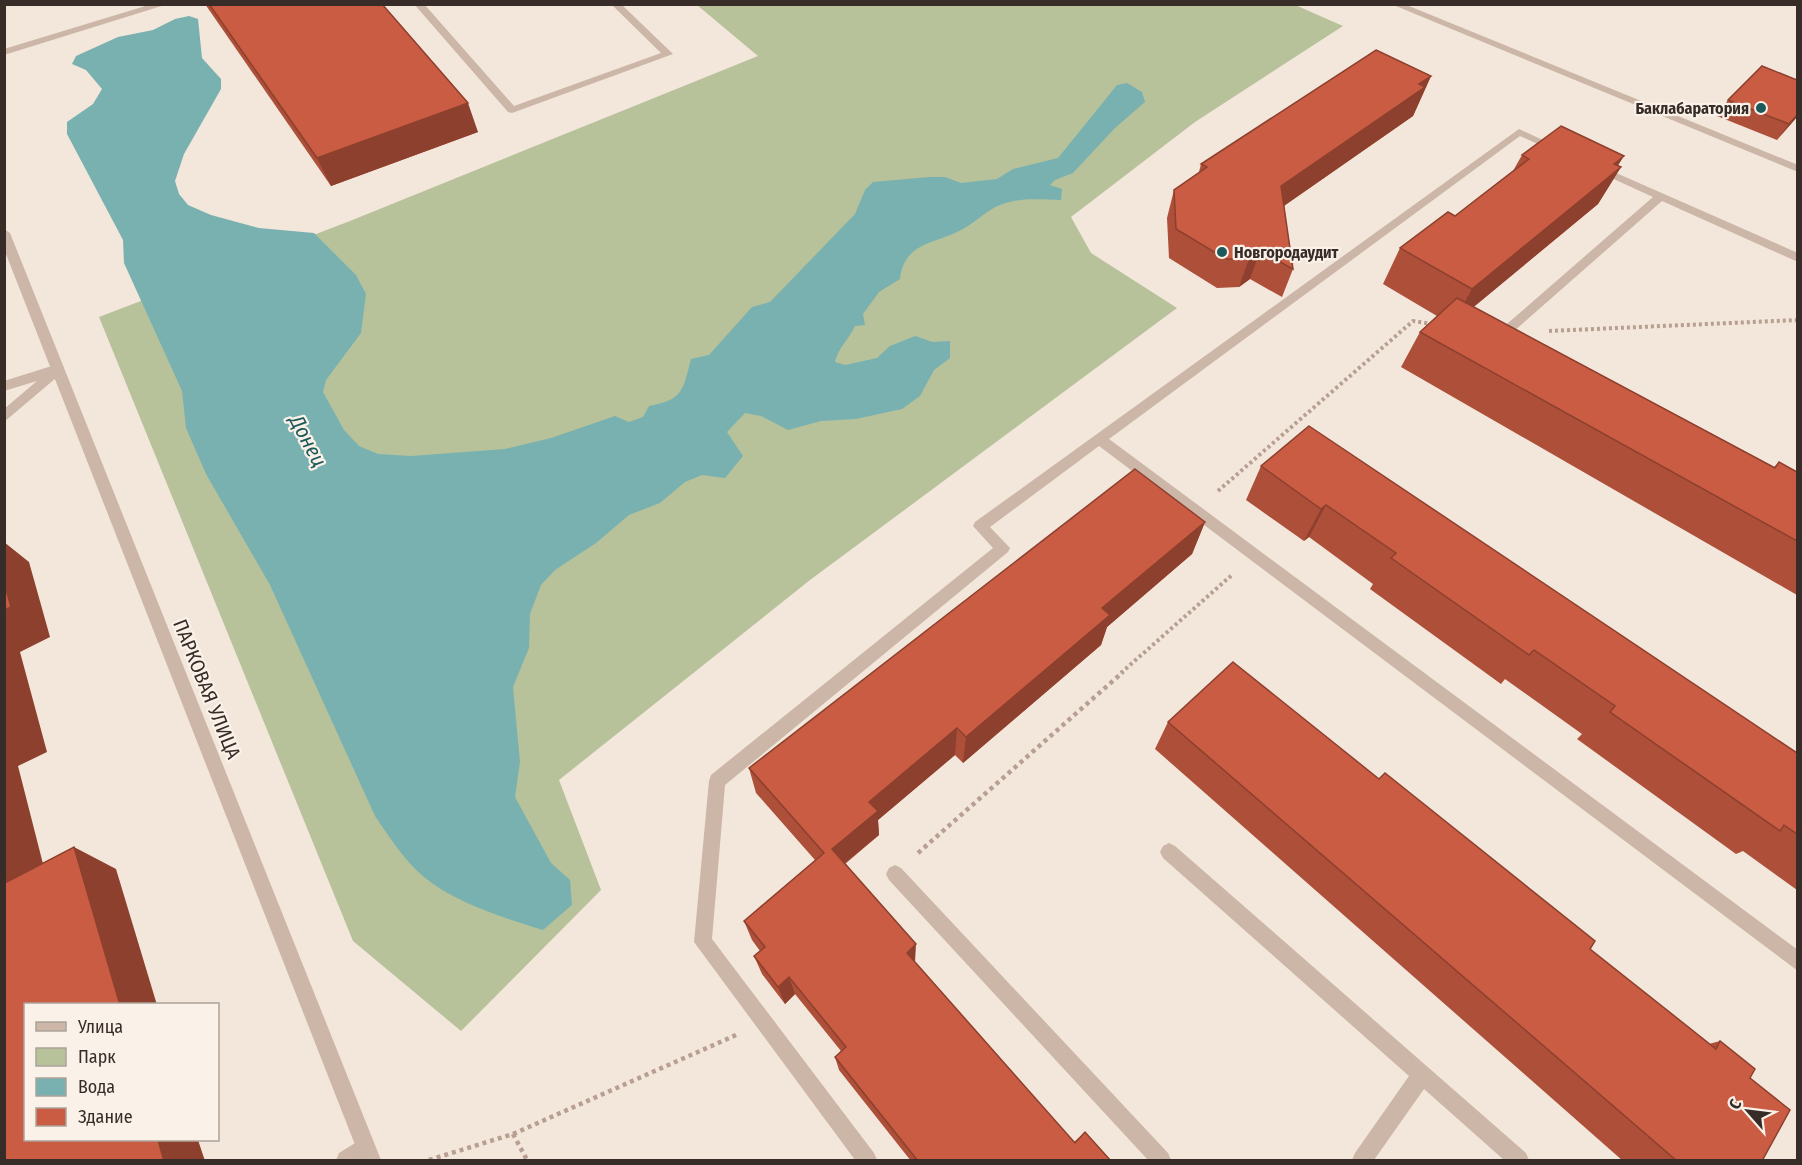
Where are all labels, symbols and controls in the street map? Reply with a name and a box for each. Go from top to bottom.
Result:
place label: Баклабаратория [1635,99,1749,118]
marker: Баклабаратория [1754,101,1768,115]
place label: Новгородаудит [1234,243,1339,262]
marker: Новгородаудит [1215,245,1229,259]
water label: Донец [283,409,332,471]
street label: ПАРКОВАЯ УЛИЦА [168,616,246,763]
legend [24,1003,219,1141]
text: Улица [77,1016,123,1038]
text: Парк [78,1046,116,1068]
text: Вода [78,1076,115,1098]
north arrow [1718,1081,1778,1141]
text: С [1725,1095,1746,1112]
text: Здание [78,1106,133,1128]

